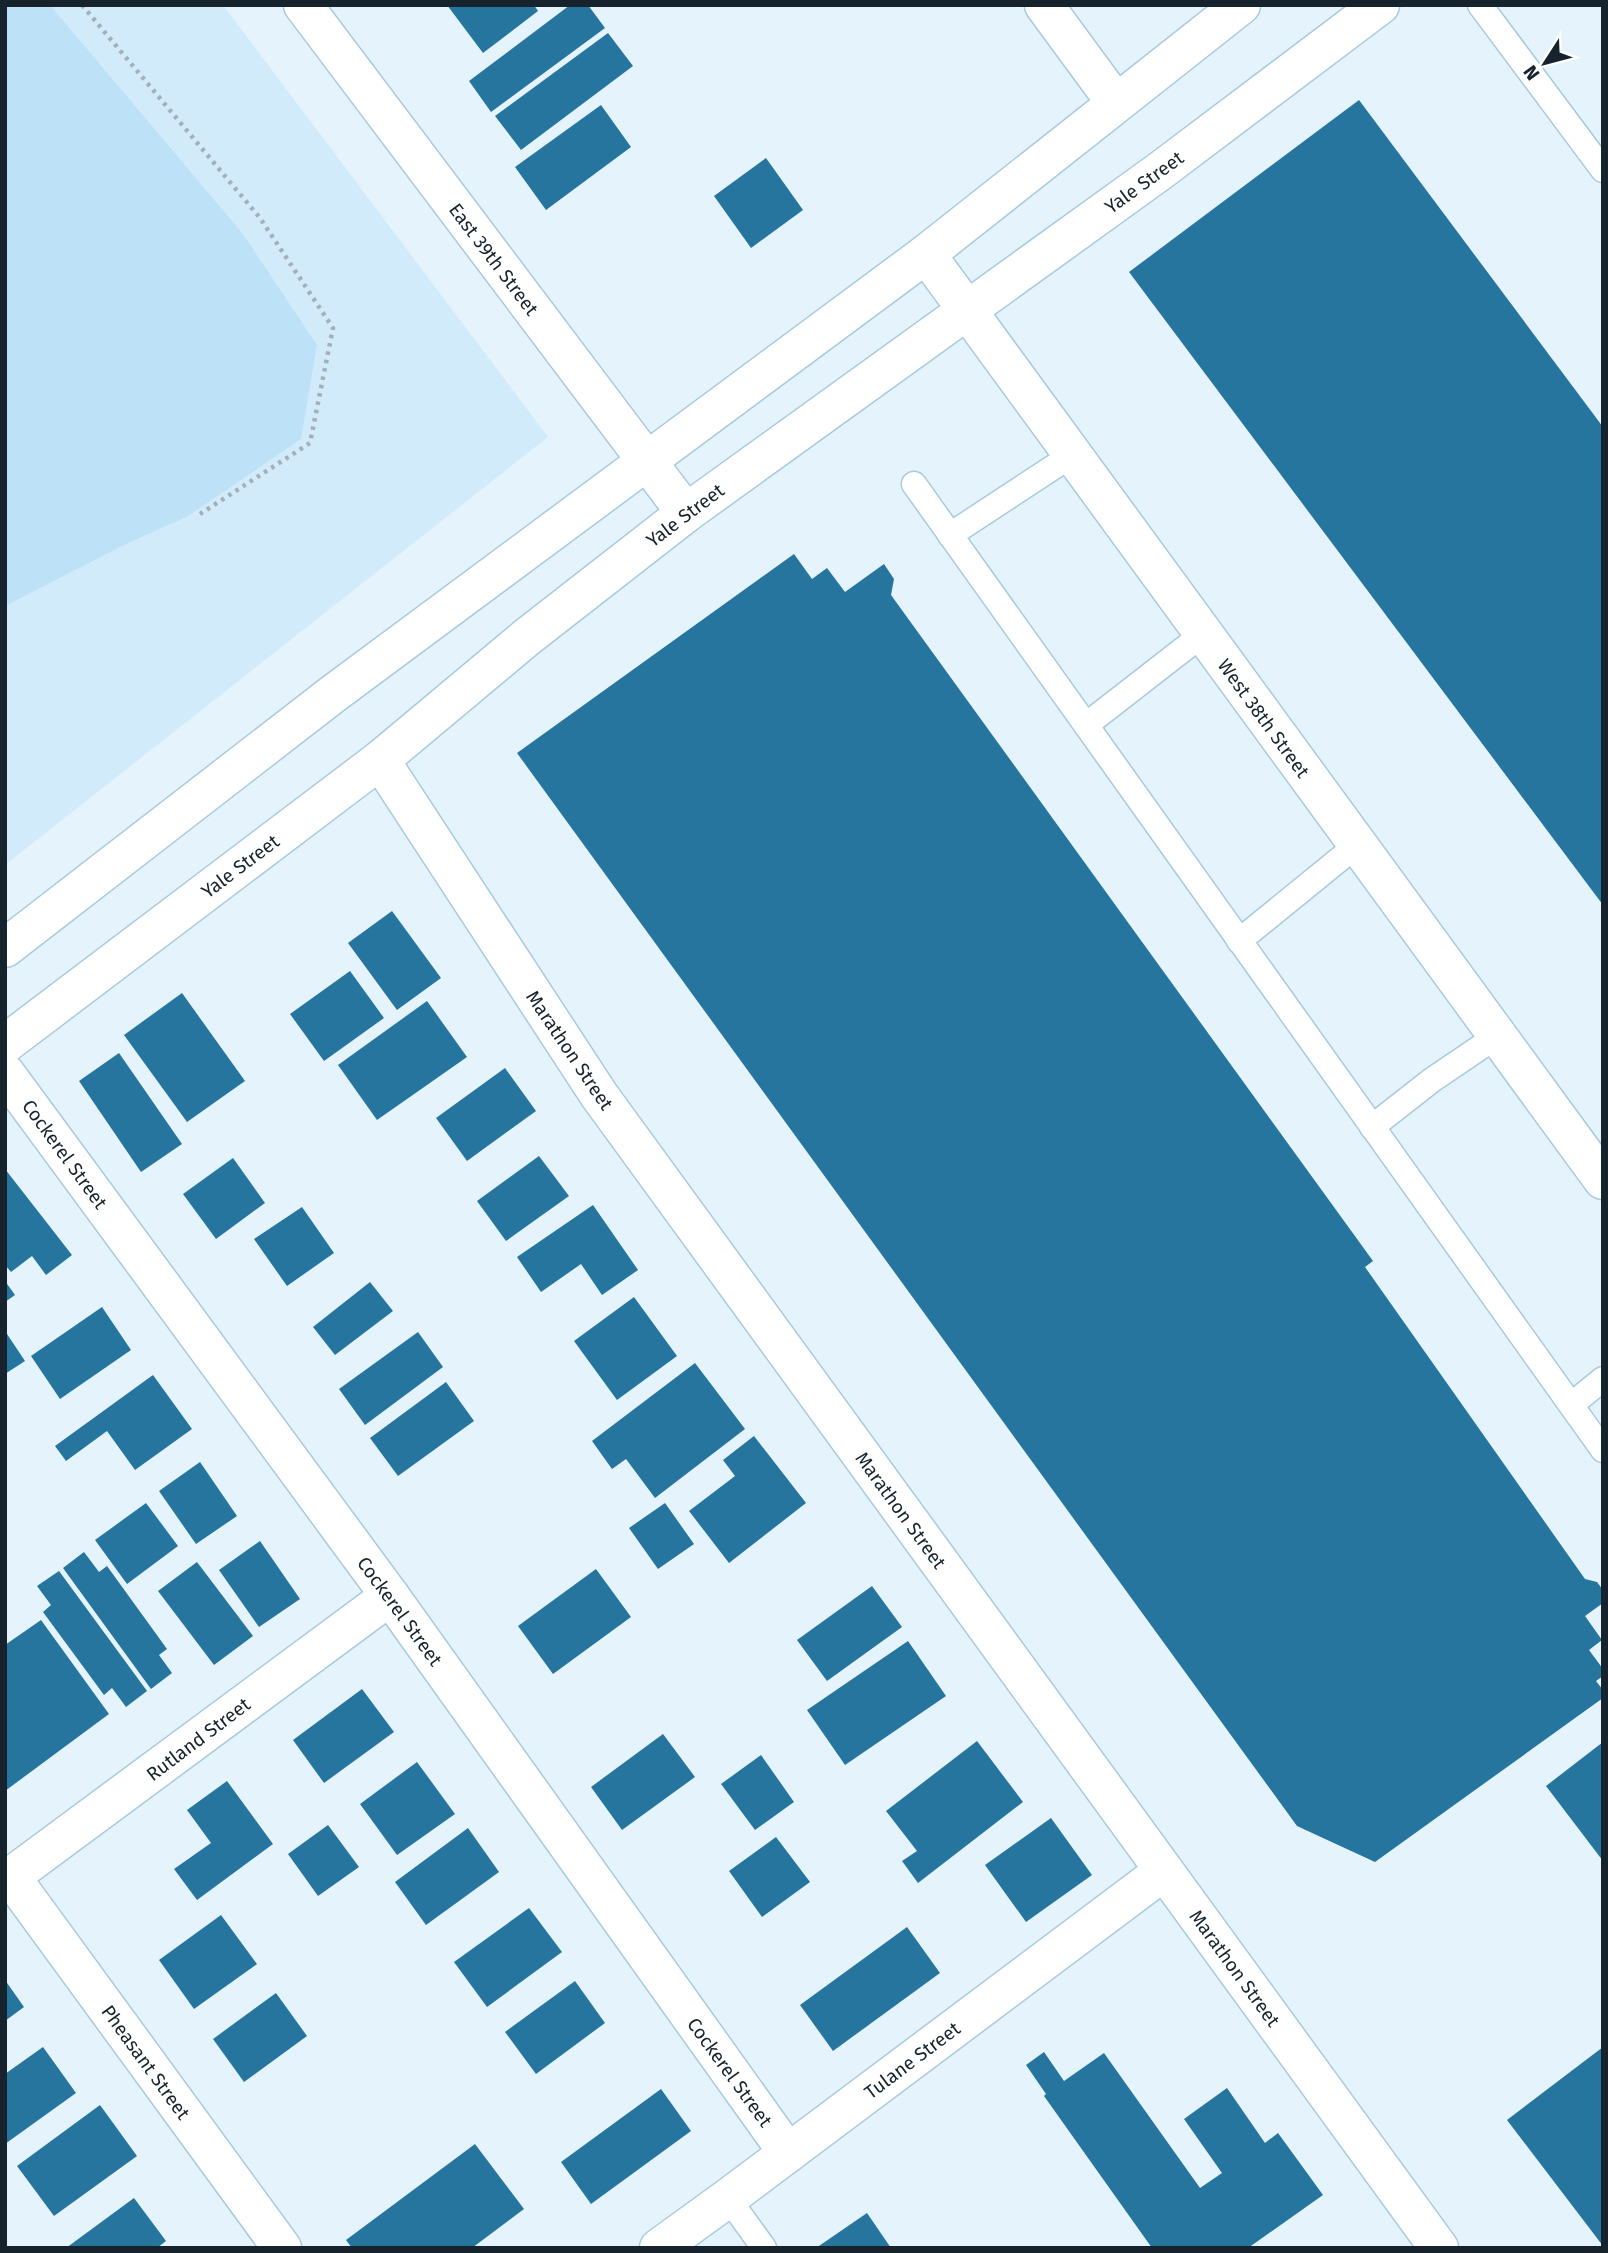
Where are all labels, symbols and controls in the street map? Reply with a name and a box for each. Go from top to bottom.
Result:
north arrow [1510,28,1580,98]
text: N [1519,61,1545,85]
street label: Yale Street [1101,146,1188,219]
street label: East 39th Street [444,199,543,320]
street label: Yale Street [642,479,729,552]
street label: West 38th Street [1213,654,1314,782]
street label: Yale Street [197,830,284,903]
street label: Marathon Street [521,986,618,1114]
street label: Cockerel Street [17,1095,112,1214]
street label: Marathon Street [850,1447,951,1573]
street label: Cockerel Street [352,1552,447,1671]
street label: Rutland Street [142,1693,255,1786]
street label: Marathon Street [1184,1905,1285,2031]
street label: Pheasant Street [96,2001,195,2124]
street label: Cockerel Street [682,2013,777,2132]
street label: Tulane Street [860,2017,965,2104]

